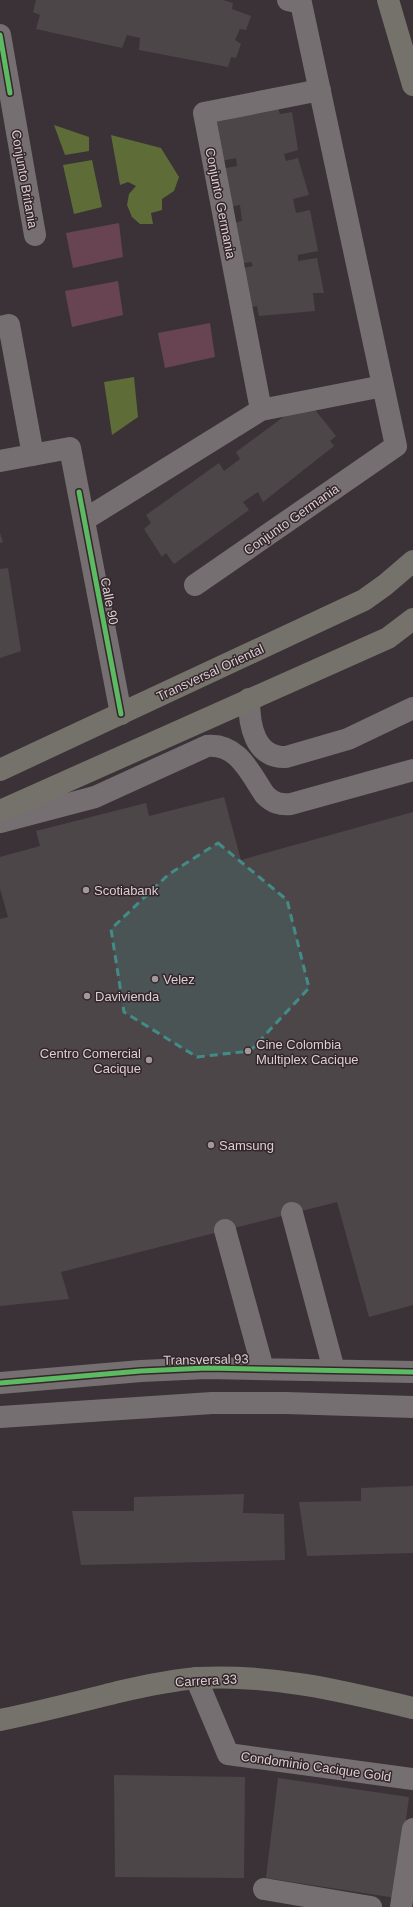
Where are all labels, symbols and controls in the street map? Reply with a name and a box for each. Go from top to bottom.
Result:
street label: Conjunto Britania [8,129,41,230]
street label: Conjunto Germania [202,146,239,261]
street label: Conjunto Germania [241,480,342,558]
street label: Calle 90 [98,576,121,626]
street label: Transversal Oriental [154,641,266,704]
place label: Scotiabank [94,883,159,898]
marker: Scotiabank [81,885,91,895]
place label: Velez [163,972,195,987]
marker: Velez [150,974,160,984]
place label: Davivienda [95,989,160,1004]
marker: Davivienda [82,991,92,1001]
place label: Cine Colombia Multiplex Cacique [256,1037,359,1067]
place label: Centro Comercial Cacique [40,1046,141,1076]
marker: Cine Colombia Multiplex Cacique [243,1046,253,1056]
marker: Centro Comercial Cacique [144,1055,154,1065]
place label: Samsung [219,1138,274,1153]
marker: Samsung [206,1140,216,1150]
street label: Transversal 93 [163,1351,249,1368]
street label: Carrera 33 [175,1671,237,1690]
street label: Condominio Cacique Gold [240,1749,392,1784]

